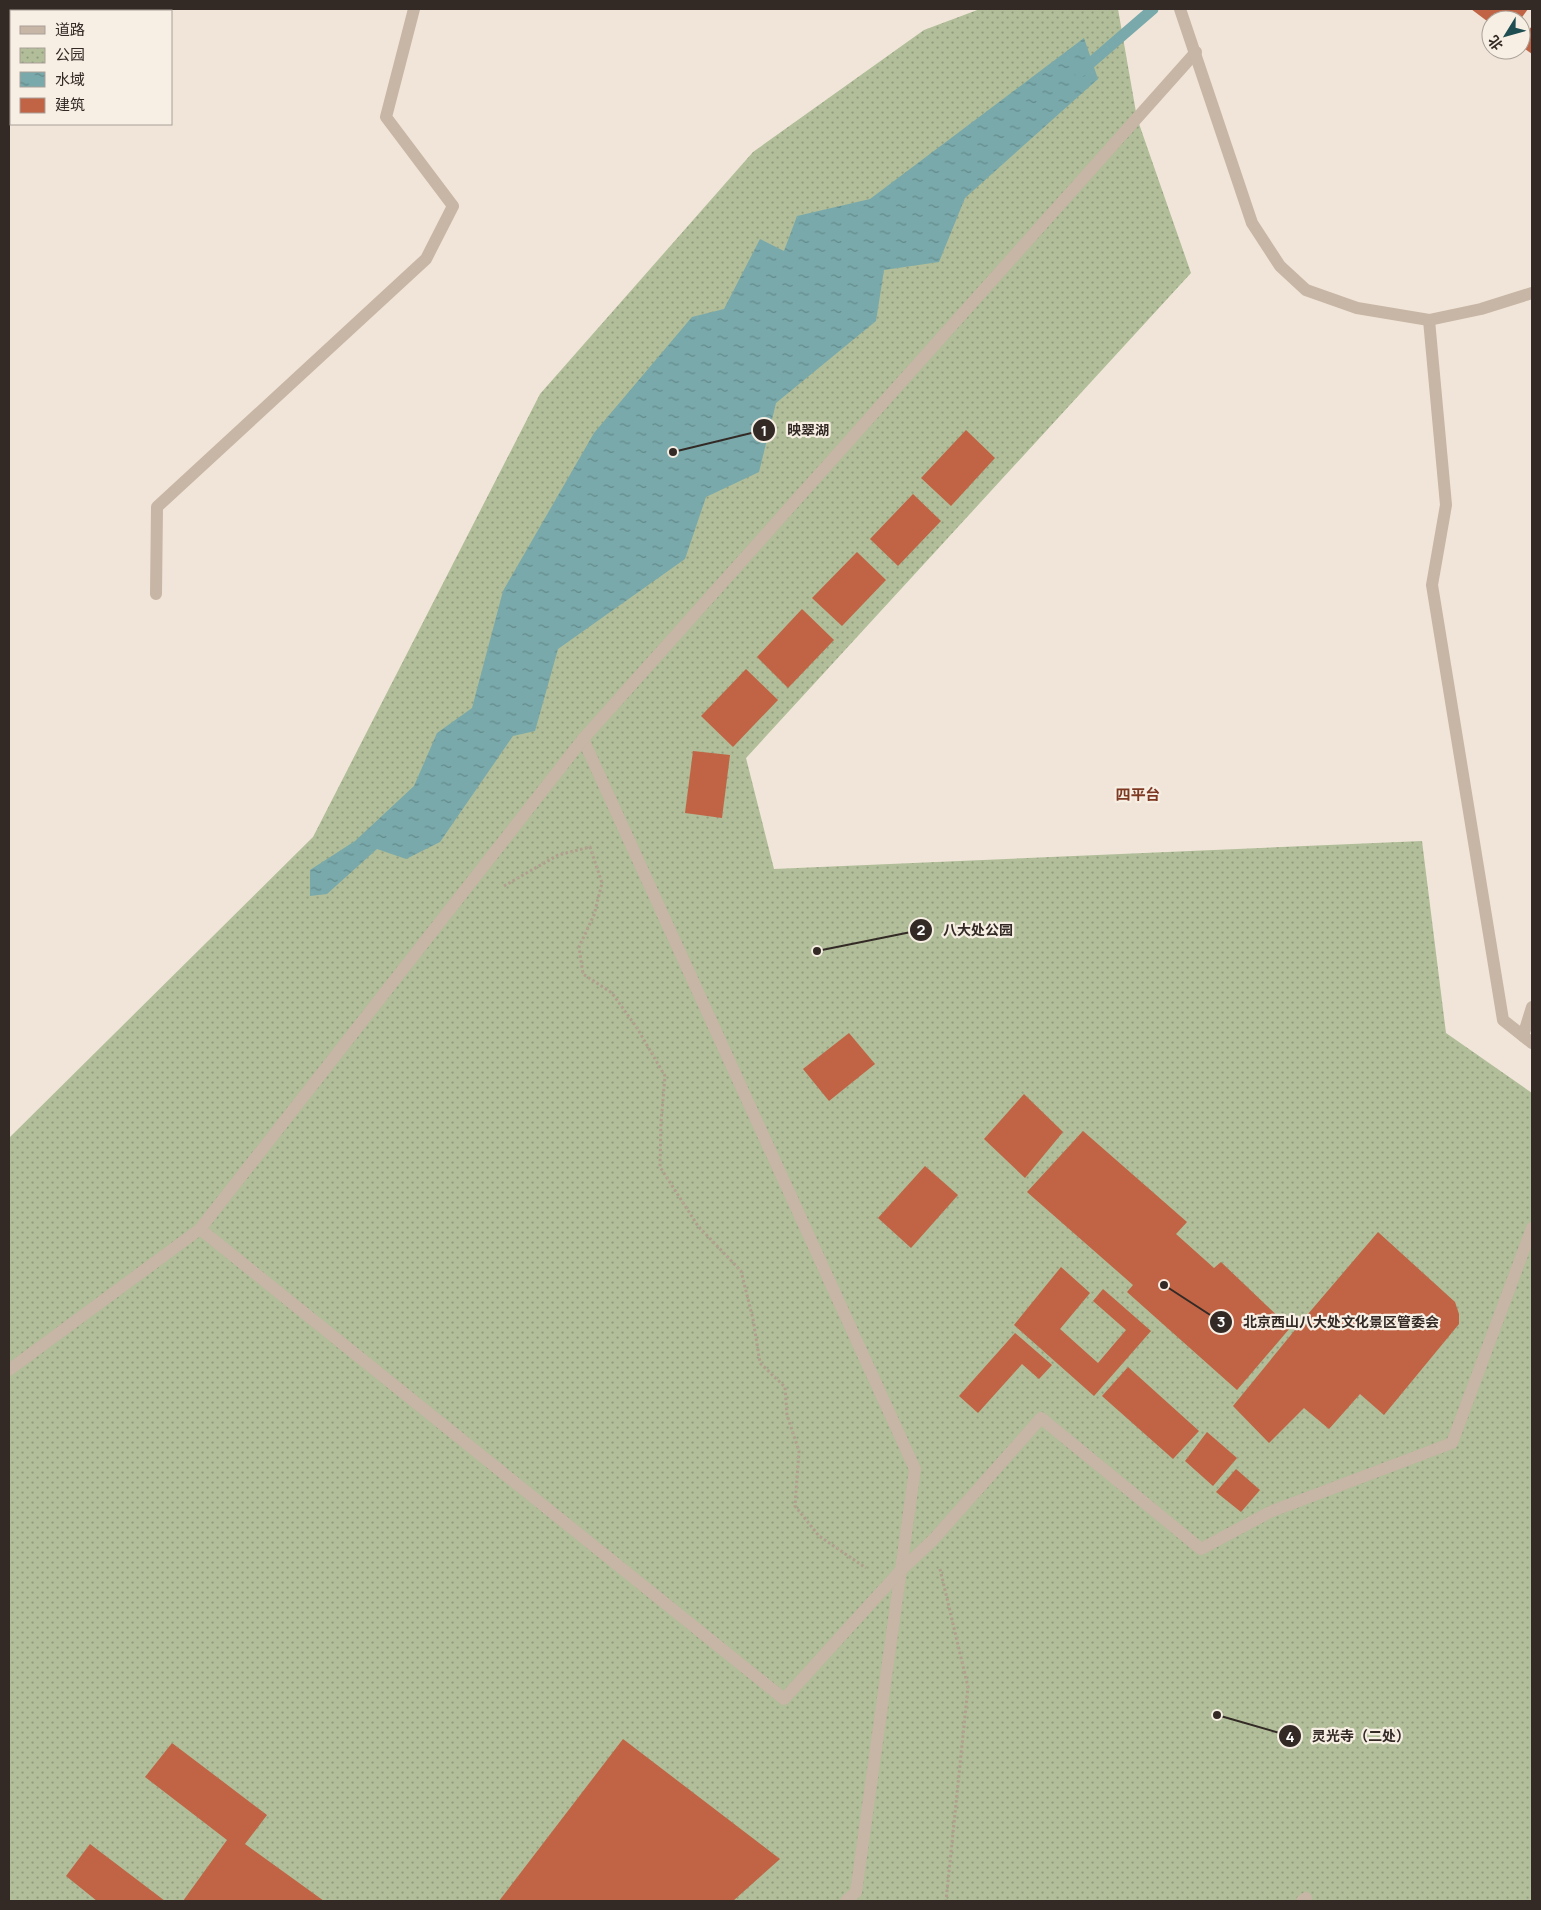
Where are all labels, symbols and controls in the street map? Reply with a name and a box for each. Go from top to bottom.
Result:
legend [10,10,172,125]
north arrow [1481,10,1531,60]
text: 道路 [55,19,85,40]
text: 北 [1483,32,1507,54]
text: 公园 [55,44,85,65]
text: 水域 [55,69,85,90]
text: 建筑 [55,94,85,115]
callout: 映翠湖 [752,416,839,445]
text: 1 [761,420,767,441]
text: 映翠湖 [787,420,829,439]
district label: 四平台 [1115,784,1161,805]
callout: 八大处公园 [908,915,1023,944]
text: 2 [917,919,926,940]
text: 八大处公园 [943,920,1013,939]
callout: 北京西山八大处文化景区管委会 [1208,1307,1449,1336]
text: 3 [1217,1311,1225,1332]
text: 北京西山八大处文化景区管委会 [1243,1312,1439,1331]
callout: 灵光寺（二处） [1277,1722,1420,1751]
text: 4 [1285,1726,1295,1747]
text: 灵光寺（二处） [1312,1726,1410,1745]

